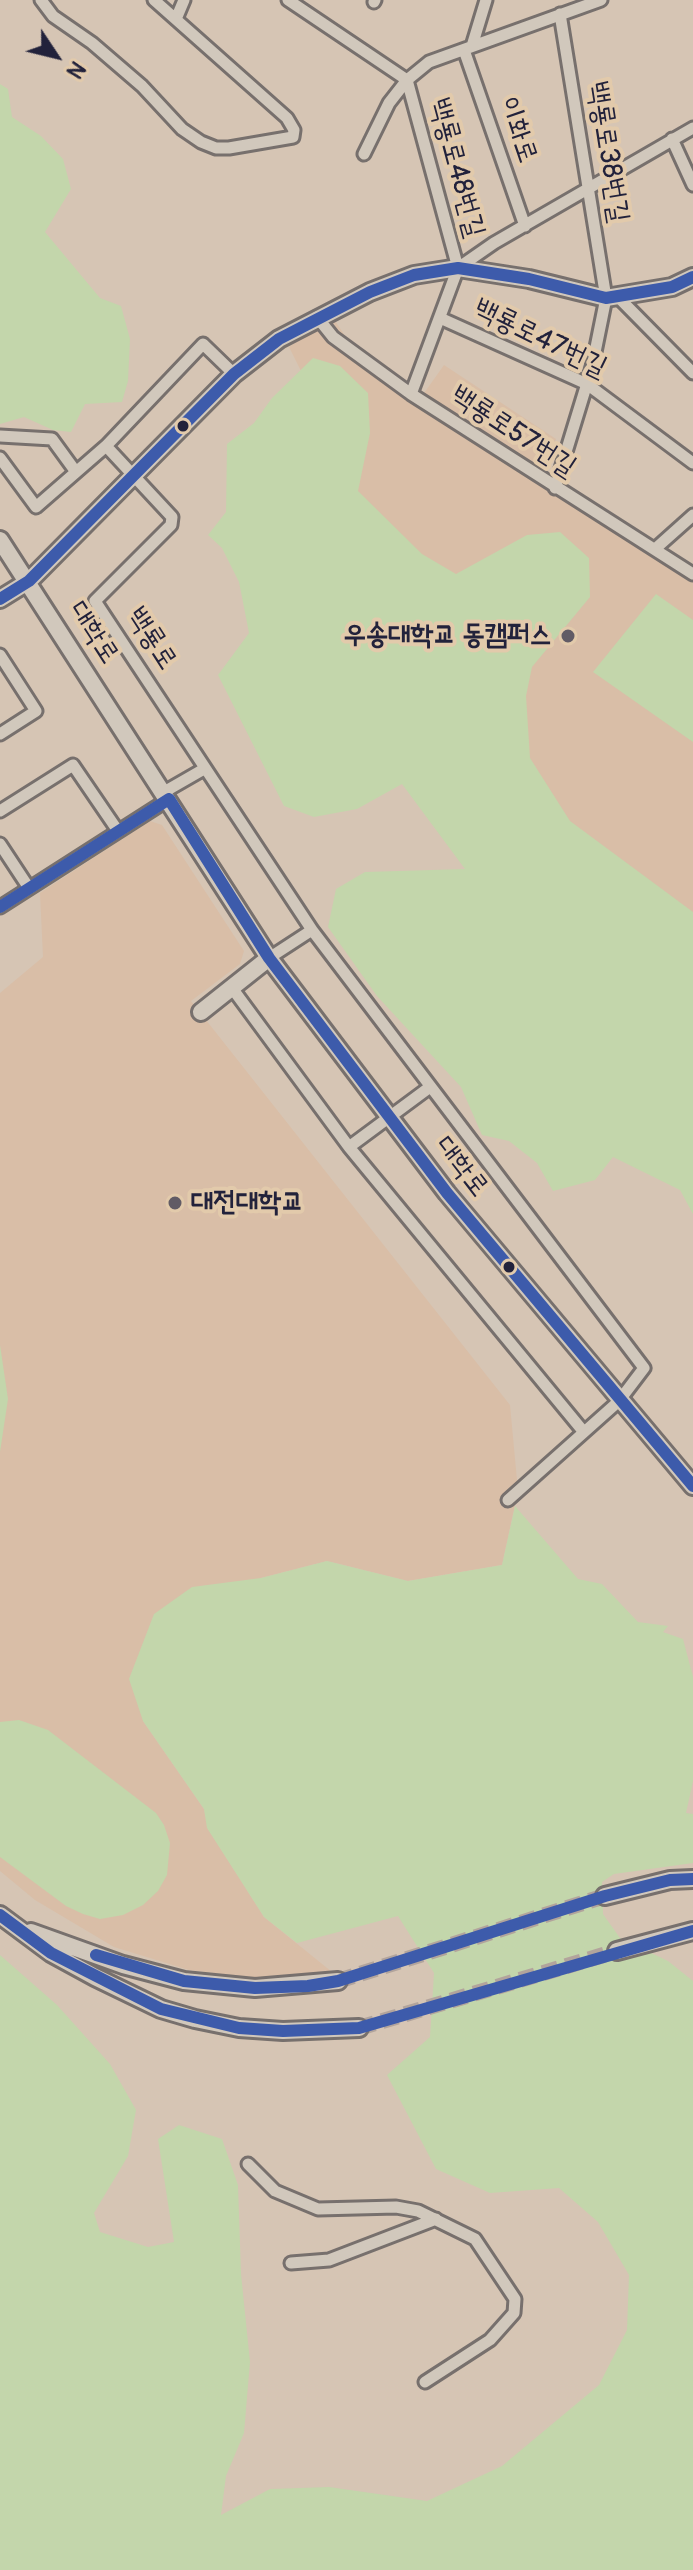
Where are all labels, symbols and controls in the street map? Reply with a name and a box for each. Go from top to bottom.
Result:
north arrow [16,16,96,96]
text: N [60,56,91,84]
street label: 백룡로38번길 [579,79,635,225]
street label: 이화로 [490,93,544,167]
street label: 백룡로48번길 [421,95,491,241]
street label: 백룡로47번길 [468,292,612,386]
street label: 백룡로57번길 [444,379,582,485]
unlabelled marker [175,418,191,434]
street label: 대학로 [61,596,125,670]
street label: 백룡로 [119,602,183,676]
place label: 우송대학교 동캠퍼스 [343,619,552,653]
marker: 우송대학교 동캠퍼스 [559,627,577,645]
street label: 대학로 [427,1130,495,1204]
place label: 대전대학교 [191,1186,304,1220]
marker: 대전대학교 [166,1194,184,1212]
unlabelled marker [501,1259,517,1275]

